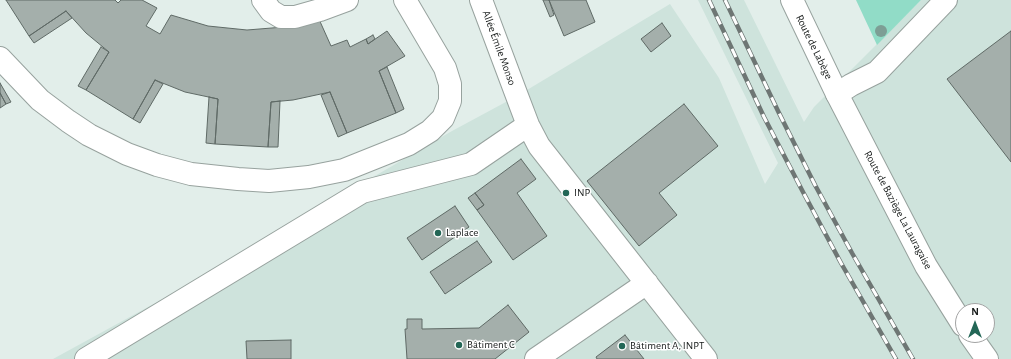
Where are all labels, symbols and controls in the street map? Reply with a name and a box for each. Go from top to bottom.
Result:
street label: Allée Émile Monso [479,9,519,87]
street label: Route de Labège [793,13,835,81]
street label: Route de Baziège La Lauragaise [861,149,935,271]
place label: INP [574,186,590,200]
marker: INP [561,188,571,198]
place label: Laplace [446,226,478,240]
marker: Laplace [433,228,443,238]
north arrow [955,303,995,343]
text: N [971,306,979,317]
place label: Bâtiment C [467,338,515,352]
place label: Bâtiment A, INPT [630,339,704,353]
marker: Bâtiment C [454,340,464,350]
marker: Bâtiment A, INPT [617,341,627,351]

